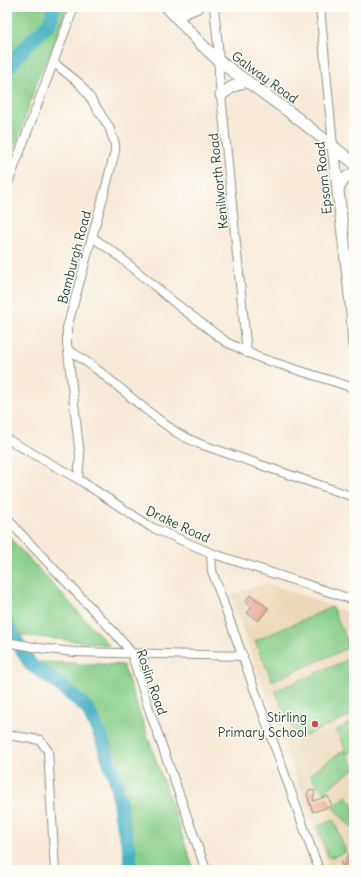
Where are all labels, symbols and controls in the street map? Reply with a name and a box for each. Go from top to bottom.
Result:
street label: Galway Road [228,48,302,107]
street label: Kenilworth Road [205,132,232,230]
street label: Epsom Road [311,140,336,215]
street label: Bamburgh Road [54,208,95,306]
street label: Drake Road [143,502,213,547]
street label: Roslin Road [132,647,171,718]
place label: Stirling Primary School [217,709,307,741]
marker: Stirling Primary School [310,719,320,729]

